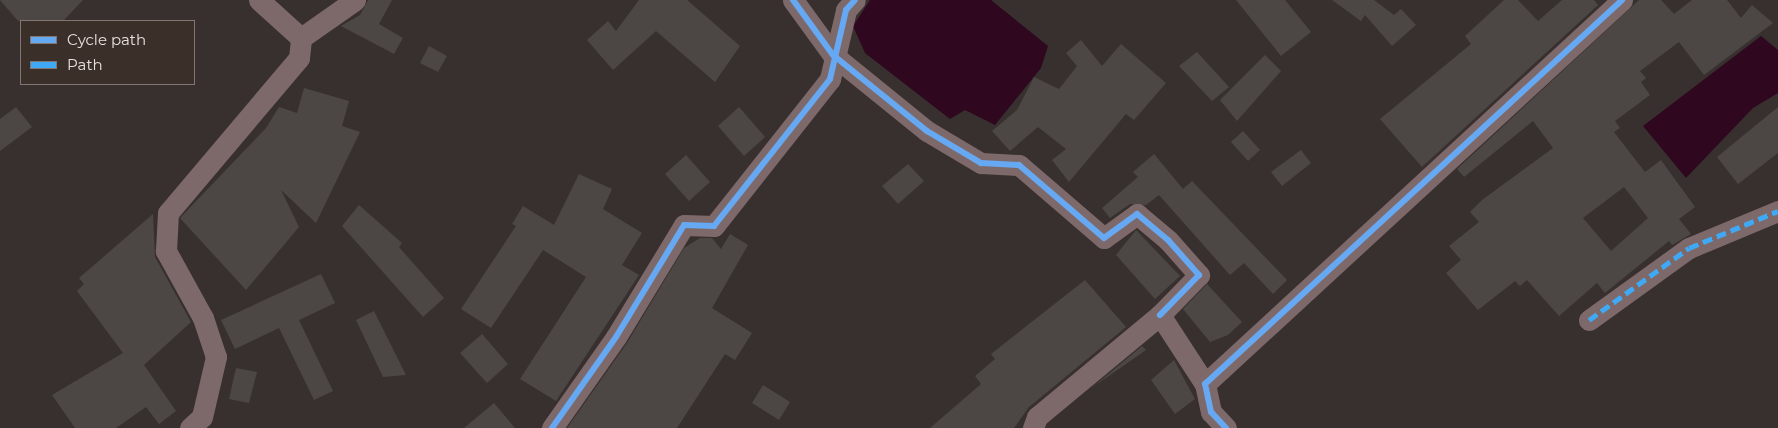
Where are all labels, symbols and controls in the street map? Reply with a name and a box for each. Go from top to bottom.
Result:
legend [20,20,195,85]
text: Cycle path [67,30,146,49]
text: Path [67,55,103,74]

